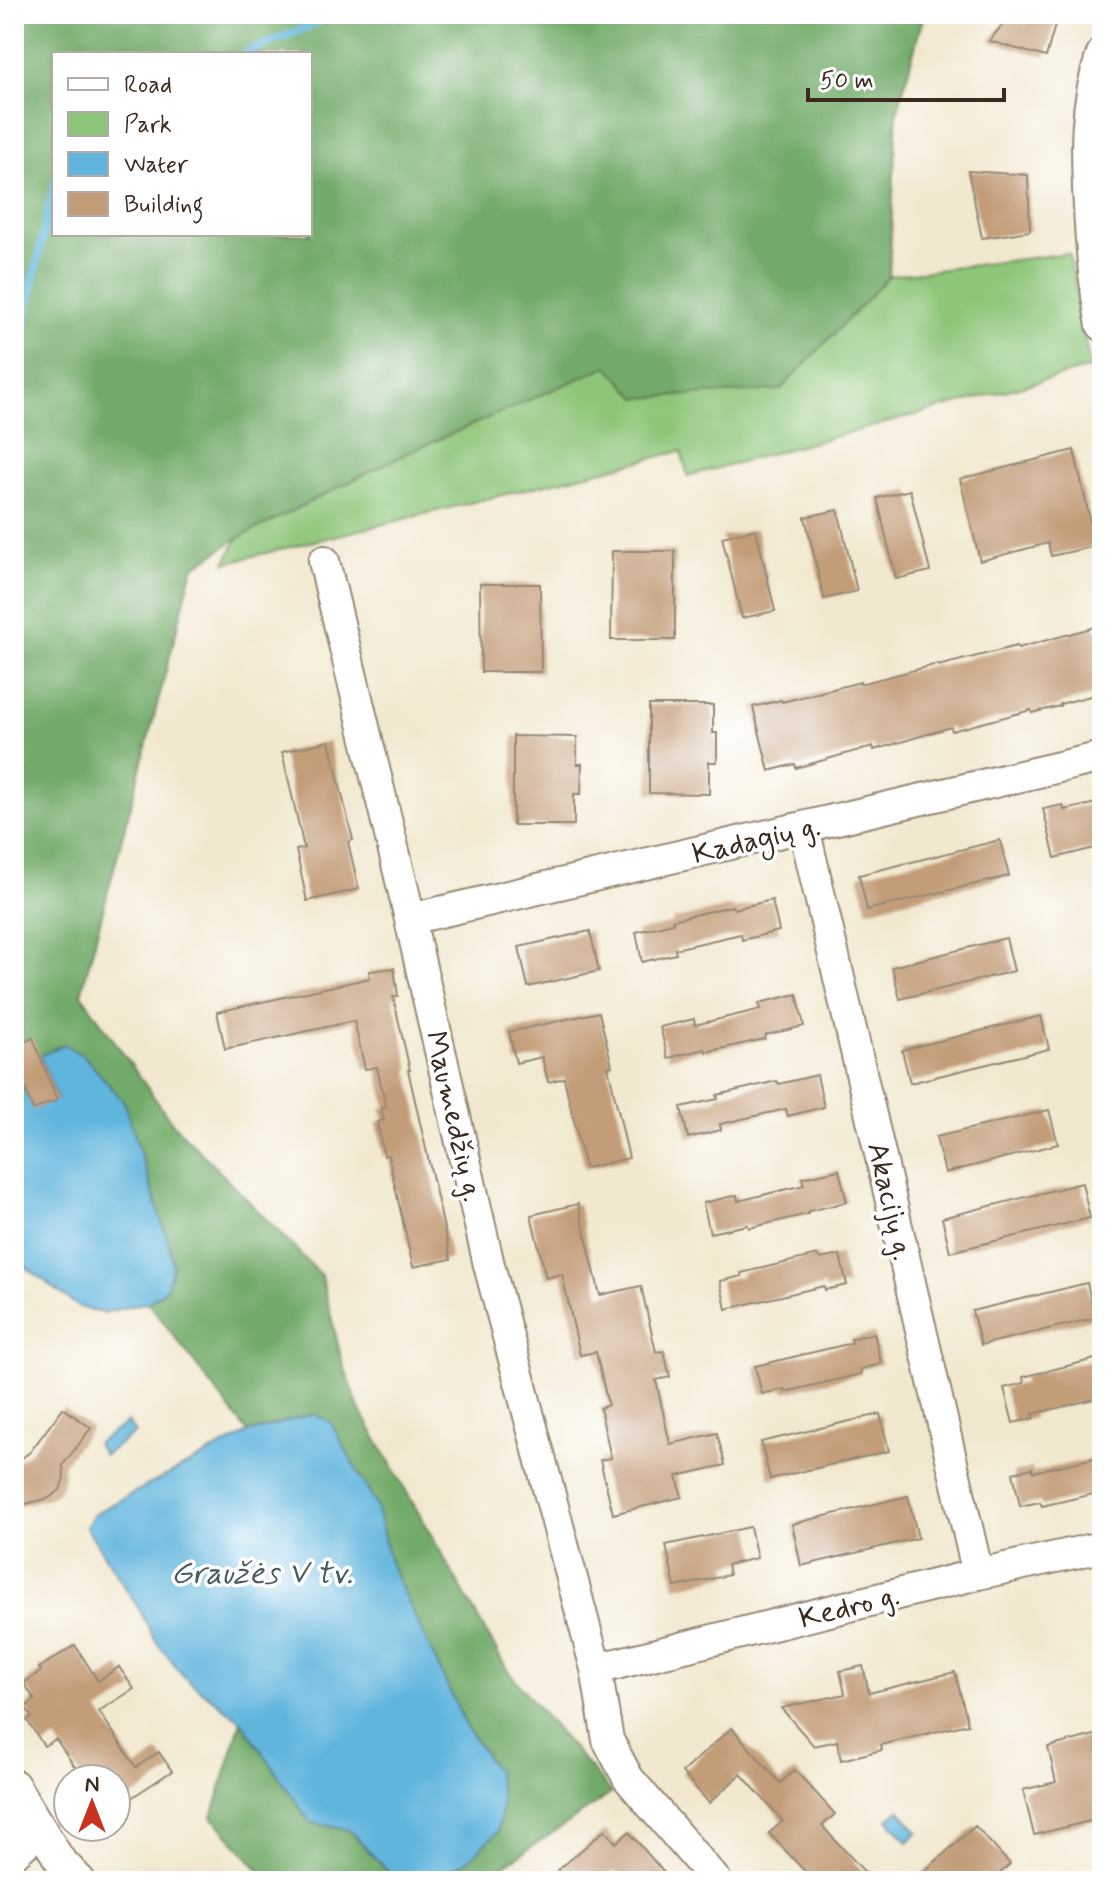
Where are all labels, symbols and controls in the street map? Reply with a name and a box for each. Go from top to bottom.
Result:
legend [52,52,312,236]
scale bar [808,52,1004,102]
text: 50 m [820,66,874,97]
text: Road [124,70,172,101]
text: Park [124,110,172,141]
text: Water [124,150,189,181]
text: Building [124,190,204,224]
street label: Kadagių g. [688,807,825,876]
street label: Maumedžių g. [415,1027,492,1206]
street label: Akacijų g. [857,1138,922,1264]
water label: Graužės V tv. [171,1553,353,1595]
street label: Kedro g. [795,1576,904,1639]
north arrow [52,1763,132,1843]
text: N [85,1771,99,1799]

